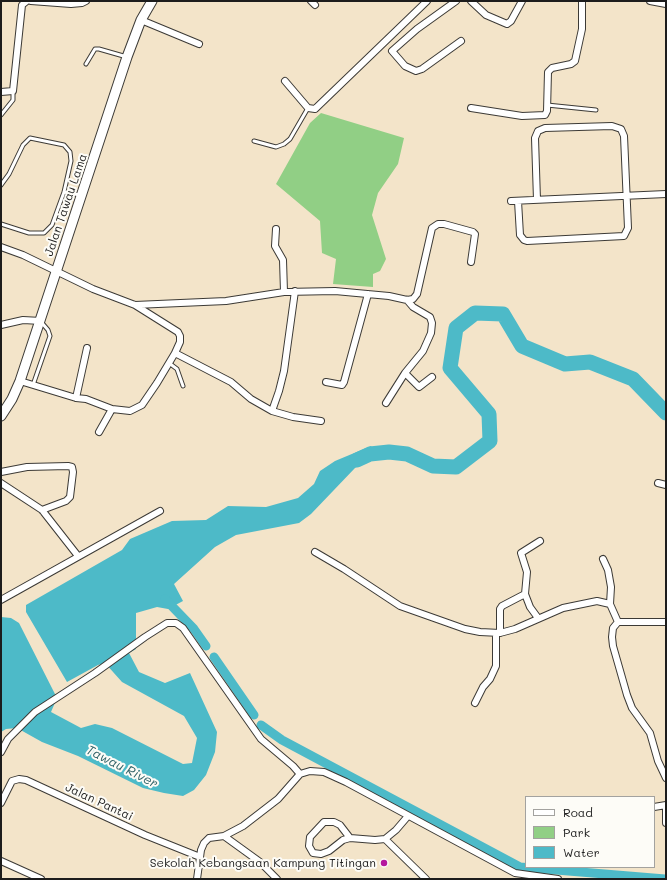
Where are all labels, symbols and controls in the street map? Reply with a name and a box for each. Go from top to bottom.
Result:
street label: Jalan Tawau Lama [42,152,90,258]
water label: Tawau River [83,742,161,792]
street label: Jalan Pantai [63,780,135,824]
legend [525,796,655,868]
text: Road [563,804,593,820]
text: Park [563,824,590,840]
text: Water [563,844,600,860]
place label: Sekolah Kebangsaan Kampung Titingan [150,856,376,870]
marker: Sekolah Kebangsaan Kampung Titingan [379,858,389,868]

